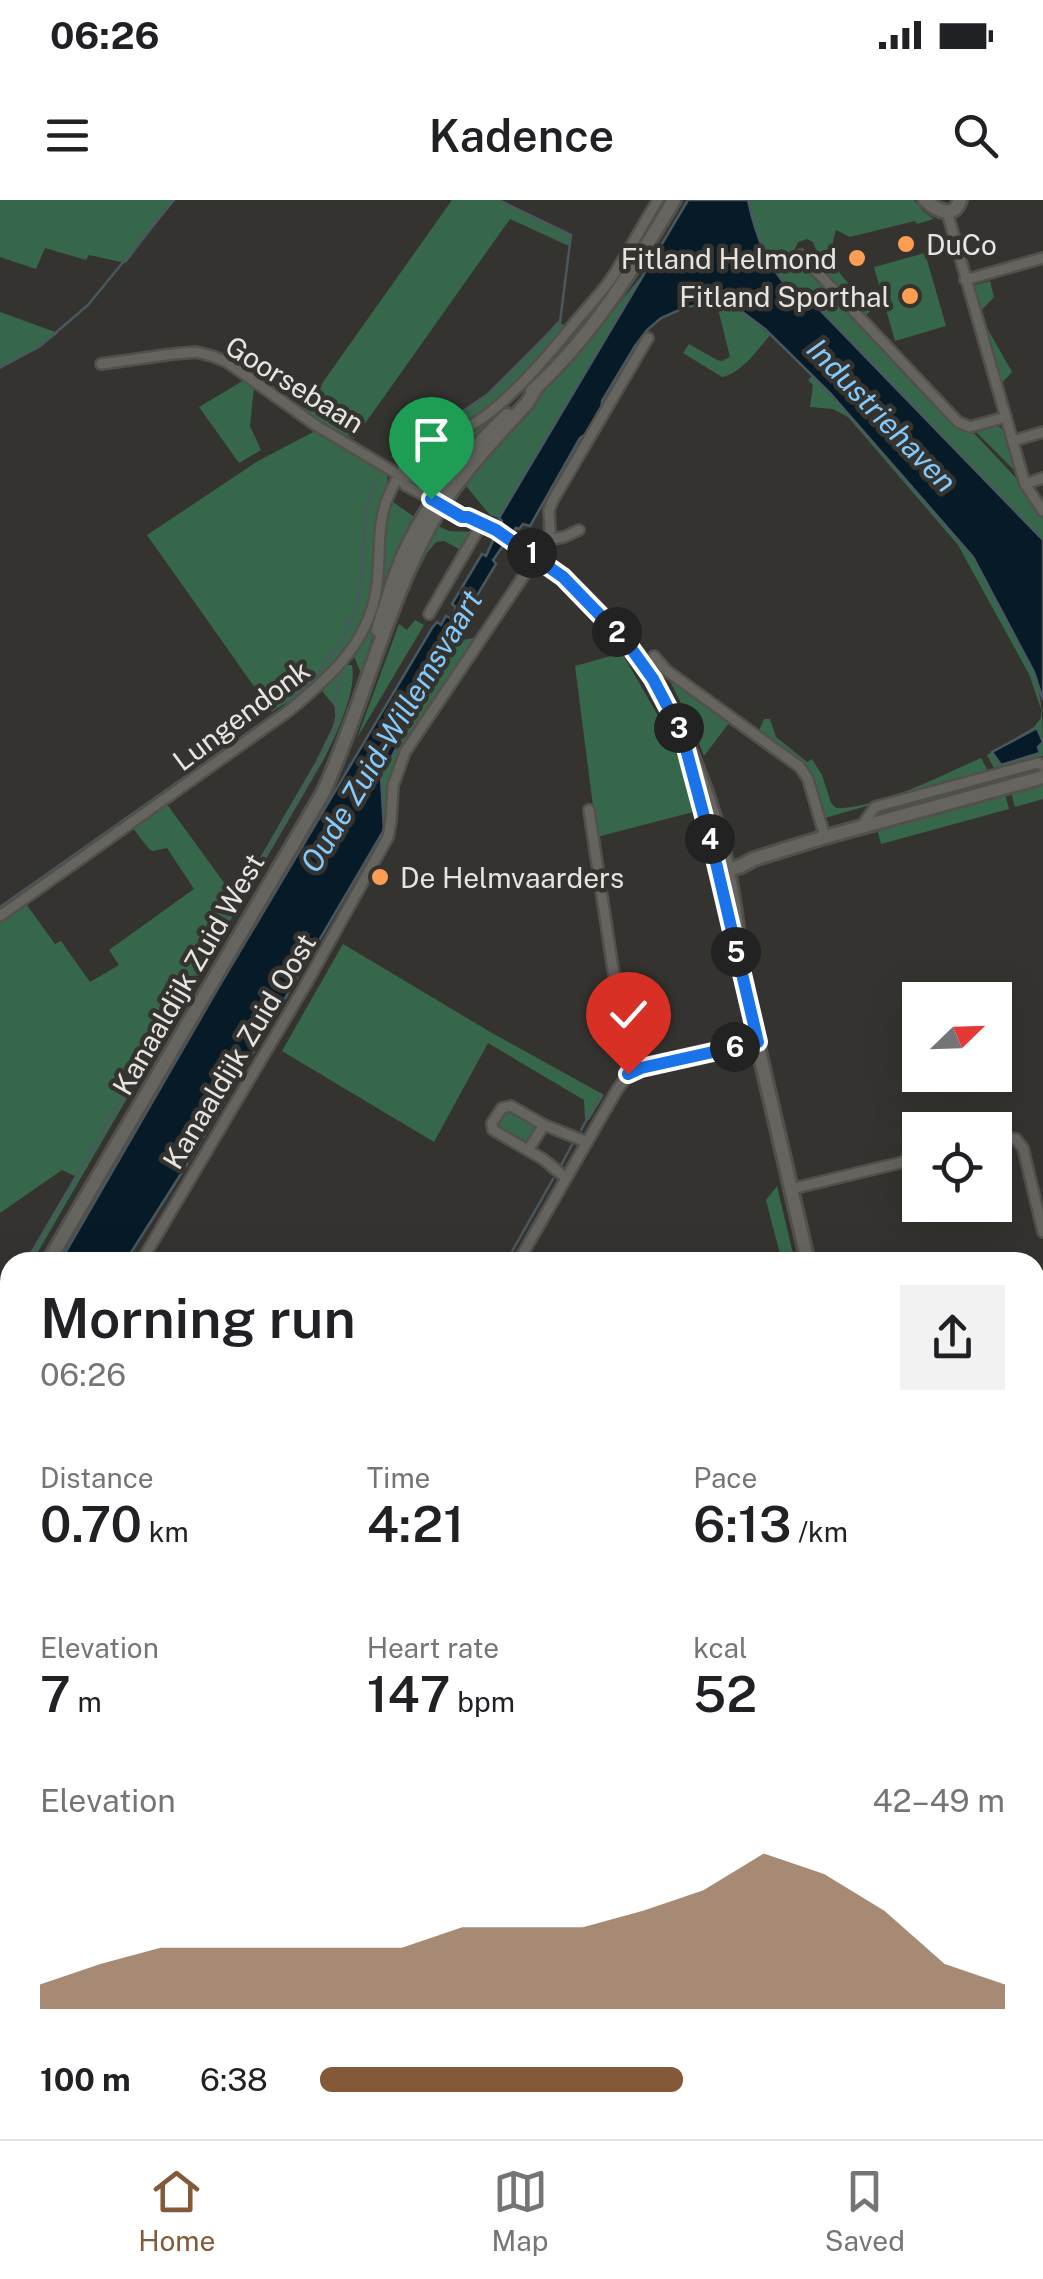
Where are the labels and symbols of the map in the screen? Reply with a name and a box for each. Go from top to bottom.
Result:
place label: DuCo [926,228,997,261]
marker: DuCo [895,233,917,255]
place label: Fitland Helmond [621,242,837,275]
marker: Fitland Helmond [846,247,868,269]
place label: Fitland Sporthal [679,280,890,313]
marker: Fitland Sporthal [899,285,921,307]
street label: Goorsebaan [220,328,370,440]
water label: Industriehaven [800,331,964,499]
pin [389,397,474,500]
pin: 1 [507,528,557,578]
water label: Oude Zuid-Willemsvaart [293,583,489,879]
pin: 2 [592,607,642,657]
street label: Lungendonk [166,653,316,777]
pin: 3 [654,703,704,753]
pin: 4 [685,814,735,864]
street label: Kanaaldijk Zuid West [105,848,271,1100]
place label: De Helmvaarders [400,861,624,894]
marker: De Helmvaarders [369,866,391,888]
street label: Kanaaldijk Zuid Oost [156,927,322,1175]
pin: 5 [711,927,761,977]
pin [586,972,671,1075]
north arrow [902,982,1012,1092]
pin: 6 [710,1022,760,1072]

